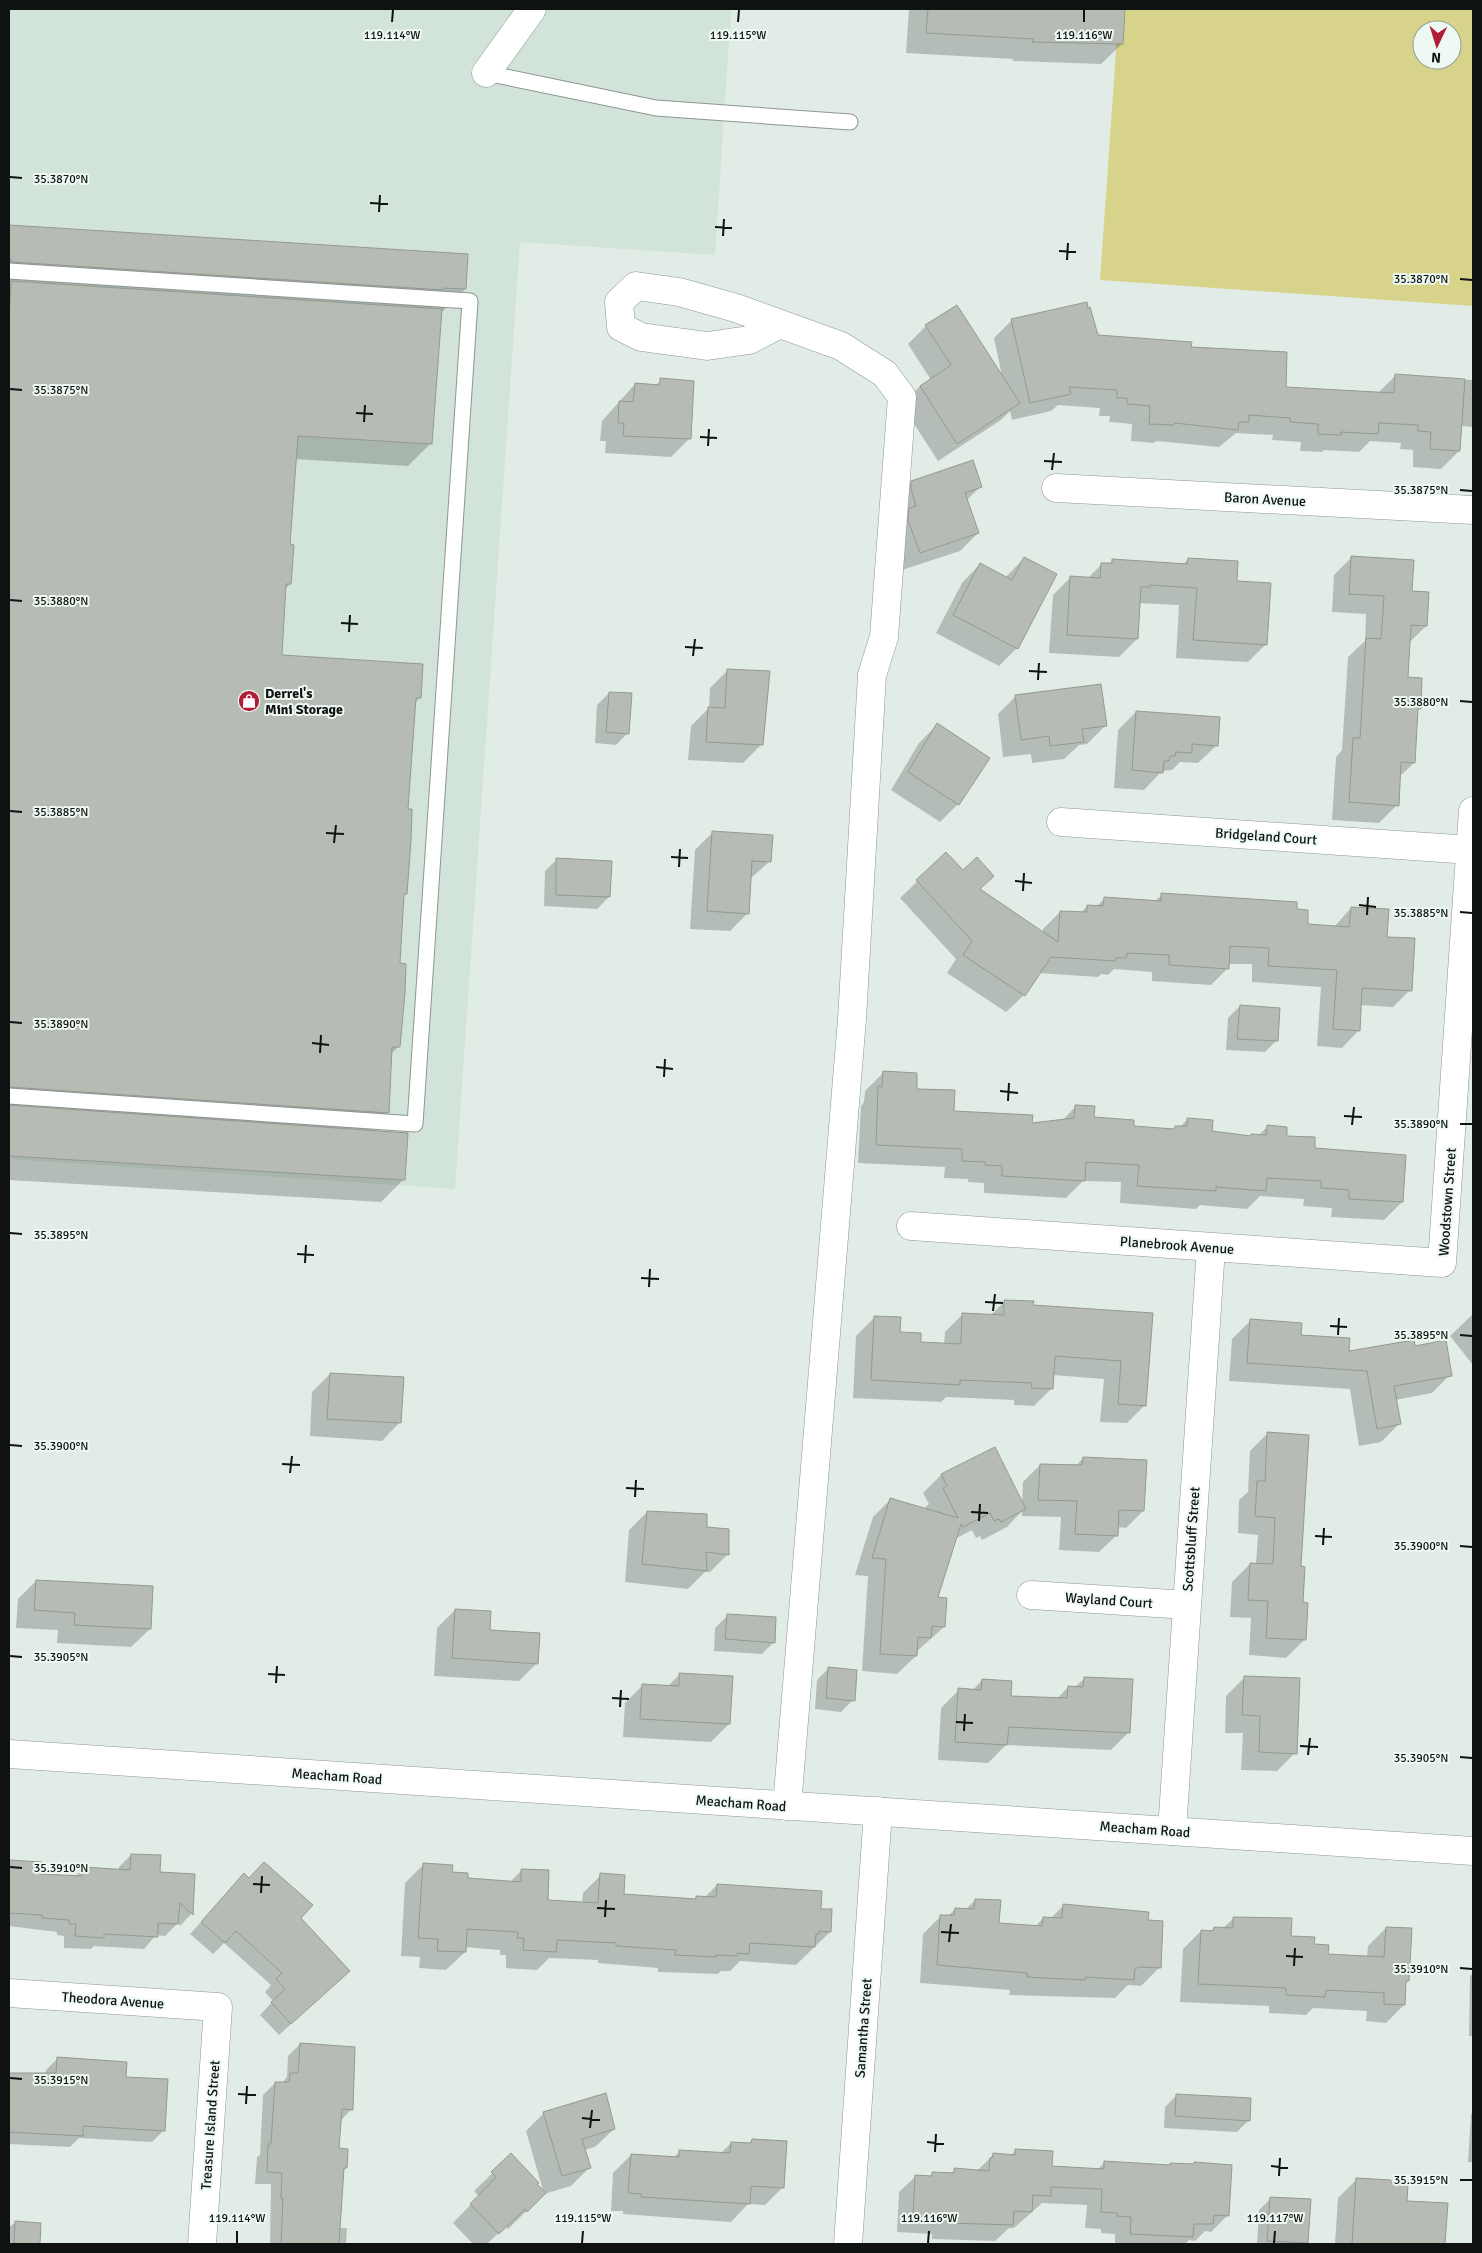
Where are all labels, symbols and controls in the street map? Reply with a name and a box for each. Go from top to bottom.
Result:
north arrow [1412,20,1462,70]
text: 119.114°W [364,28,420,43]
text: 119.115°W [710,28,766,43]
text: 119.116°W [1056,28,1112,43]
text: N [1431,49,1442,66]
text: 35.3870°N [34,172,88,187]
text: 35.3870°N [1394,272,1448,287]
text: 35.3875°N [34,383,88,398]
text: 35.3875°N [1394,483,1448,498]
street label: Baron Avenue [1223,489,1306,510]
text: 35.3880°N [34,594,88,609]
place label: Derrel's Mini Storage [265,685,343,718]
shop icon: Derrel's Mini Storage [237,689,261,713]
text: 35.3880°N [1394,695,1448,710]
text: 35.3885°N [34,805,88,820]
street label: Bridgeland Court [1214,824,1318,849]
text: 35.3885°N [1394,906,1448,921]
text: 35.3890°N [34,1017,88,1032]
text: 35.3890°N [1394,1117,1448,1132]
street label: Woodstown Street [1435,1147,1460,1257]
text: 35.3895°N [34,1228,88,1243]
street label: Planebrook Avenue [1119,1233,1235,1258]
text: 35.3895°N [1394,1328,1448,1343]
text: 35.3900°N [34,1439,88,1454]
street label: Scottsbluff Street [1179,1486,1204,1592]
text: 35.3900°N [1394,1539,1448,1554]
street label: Wayland Court [1065,1589,1153,1612]
text: 35.3905°N [34,1650,88,1665]
text: 35.3905°N [1394,1751,1448,1766]
street label: Meacham Road [291,1765,383,1788]
street label: Meacham Road [695,1792,787,1815]
street label: Meacham Road [1099,1818,1191,1841]
text: 35.3910°N [34,1861,88,1876]
text: 35.3910°N [1394,1962,1448,1977]
street label: Samantha Street [852,1977,875,2078]
street label: Theodora Avenue [61,1988,165,2013]
street label: Treasure Island Street [197,2059,224,2190]
text: 35.3915°N [34,2073,88,2088]
text: 35.3915°N [1394,2173,1448,2188]
text: 119.114°W [209,2211,265,2226]
text: 119.115°W [555,2211,611,2226]
text: 119.116°W [901,2211,957,2226]
text: 119.117°W [1247,2211,1303,2226]

